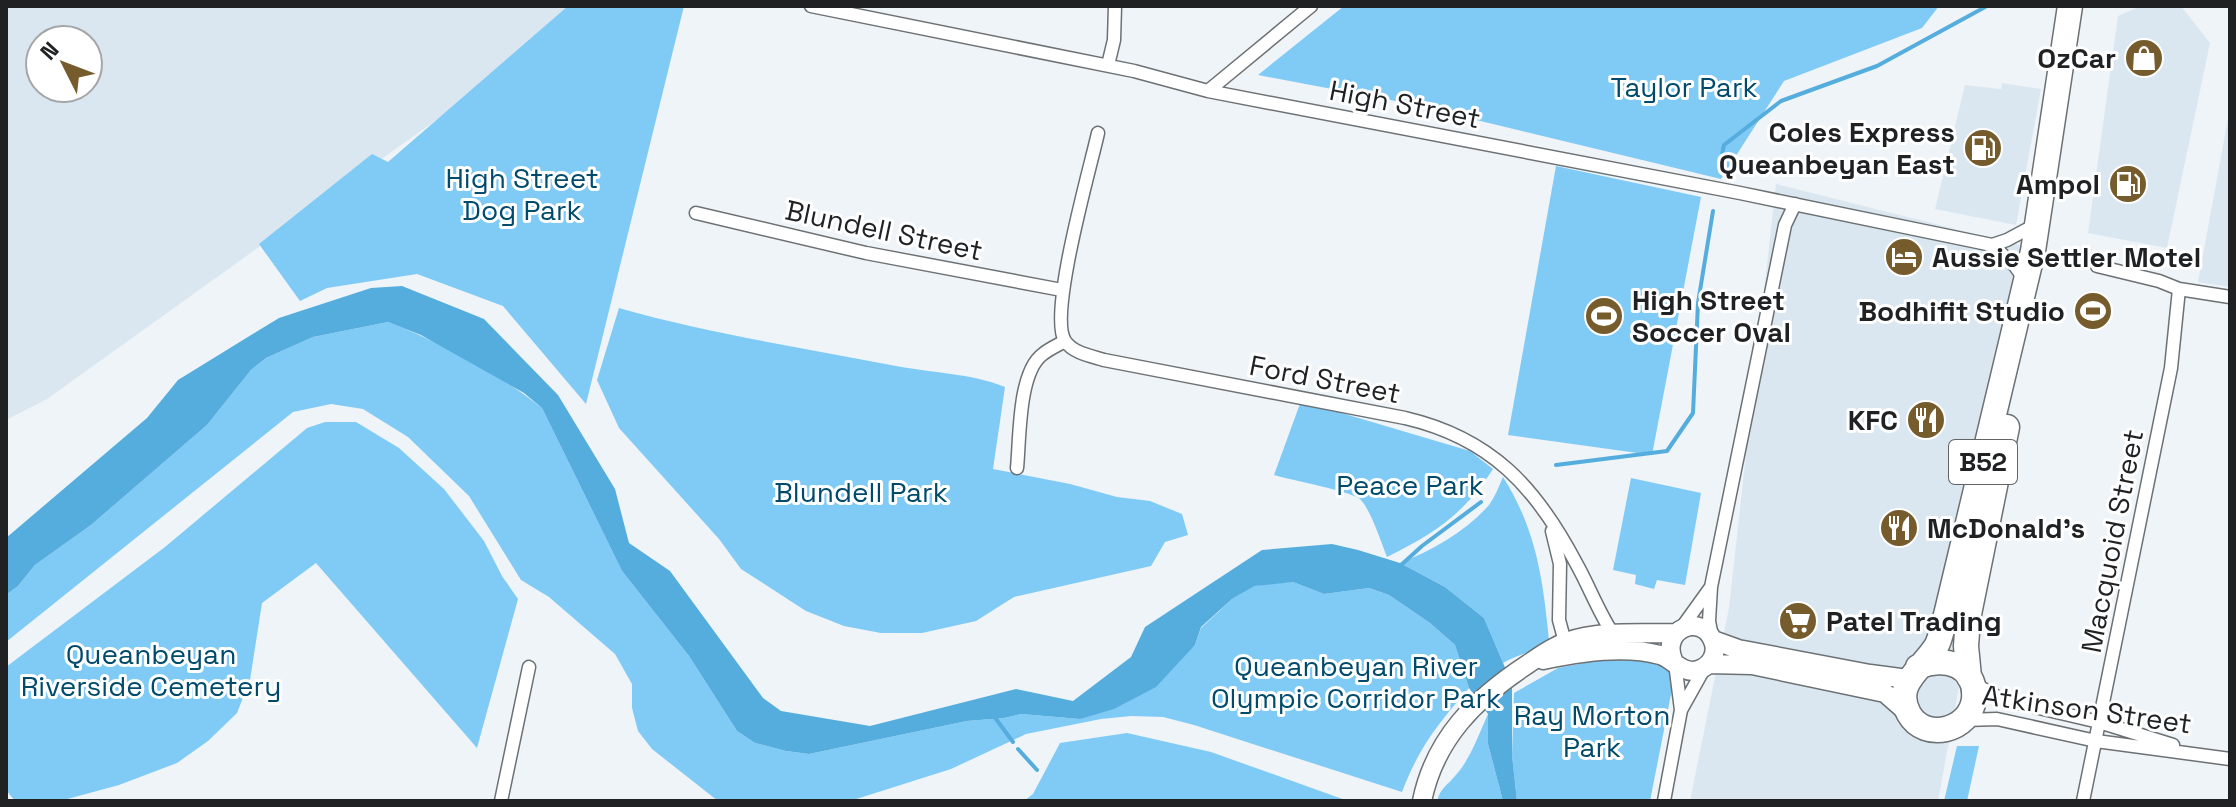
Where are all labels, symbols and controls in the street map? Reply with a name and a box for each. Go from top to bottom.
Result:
north arrow [24,24,104,104]
text: N [34,36,64,65]
shop icon: OzCar [2123,37,2165,79]
place label: OzCar [2037,40,2116,76]
park label: Taylor Park [1610,69,1758,105]
street label: High Street [1326,72,1484,136]
place label: Coles Express Queanbeyan East [1719,114,1955,182]
fuel station icon: Coles Express Queanbeyan East [1962,127,2004,169]
park label: High Street Dog Park [445,160,599,228]
fuel station icon: Ampol [2107,163,2149,205]
place label: Ampol [2016,166,2100,202]
street label: Blundell Street [782,192,986,268]
hotel icon: Aussie Settler Motel [1883,236,1925,278]
place label: Aussie Settler Motel [1932,239,2201,275]
place label: High Street Soccer Oval [1632,282,1791,350]
sports icon: Bodhifit Studio [2072,290,2114,332]
place label: Bodhifit Studio [1859,293,2065,329]
sports icon: High Street Soccer Oval [1583,295,1625,337]
street label: Ford Street [1246,347,1404,411]
restaurant icon: KFC [1905,399,1947,441]
place label: KFC [1848,402,1898,438]
street label: Macquoid Street [2073,426,2151,656]
road number: B52 [1949,440,2017,484]
park label: Peace Park [1336,467,1484,503]
park label: Blundell Park [774,474,948,510]
restaurant icon: McDonald's [1878,507,1920,549]
place label: McDonald's [1927,510,2085,546]
supermarket icon: Patel Trading [1777,600,1819,642]
place label: Patel Trading [1826,603,2002,639]
park label: Queanbeyan Riverside Cemetery [21,636,281,704]
park label: Queanbeyan River Olympic Corridor Park [1211,648,1501,716]
street label: Atkinson Street [1980,676,2194,742]
park label: Ray Morton Park [1514,697,1670,765]

